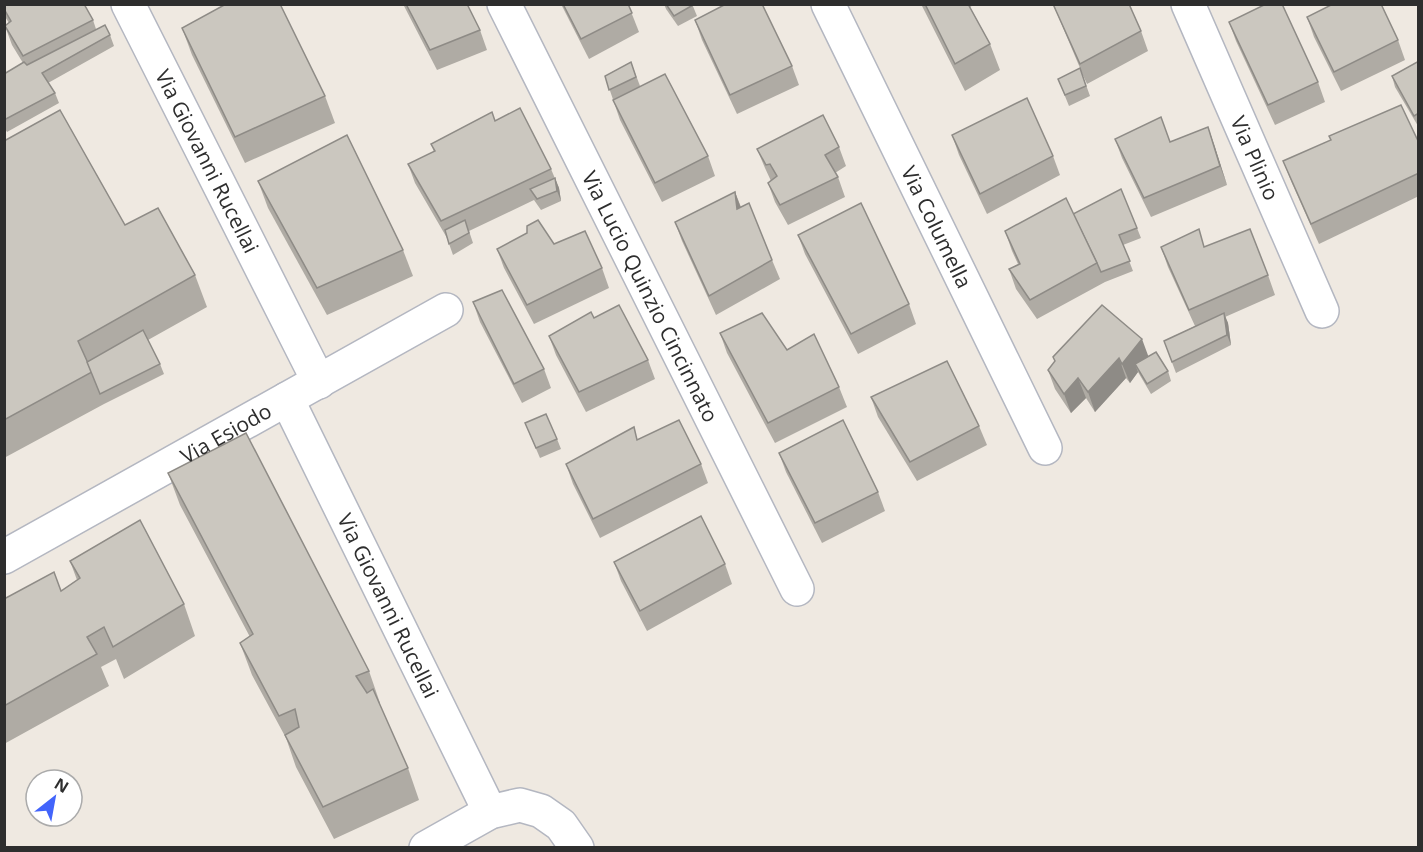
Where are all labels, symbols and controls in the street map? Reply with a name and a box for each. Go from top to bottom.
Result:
street label: Via Giovanni Rucellai [149,65,265,258]
street label: Via Plinio [1225,112,1286,204]
street label: Via Columella [895,161,979,293]
street label: Via Lucio Quinzio Cincinnato [576,166,725,427]
street label: Via Esiodo [175,396,276,470]
street label: Via Giovanni Rucellai [331,508,446,702]
north arrow [24,768,84,828]
text: N [50,772,73,798]

